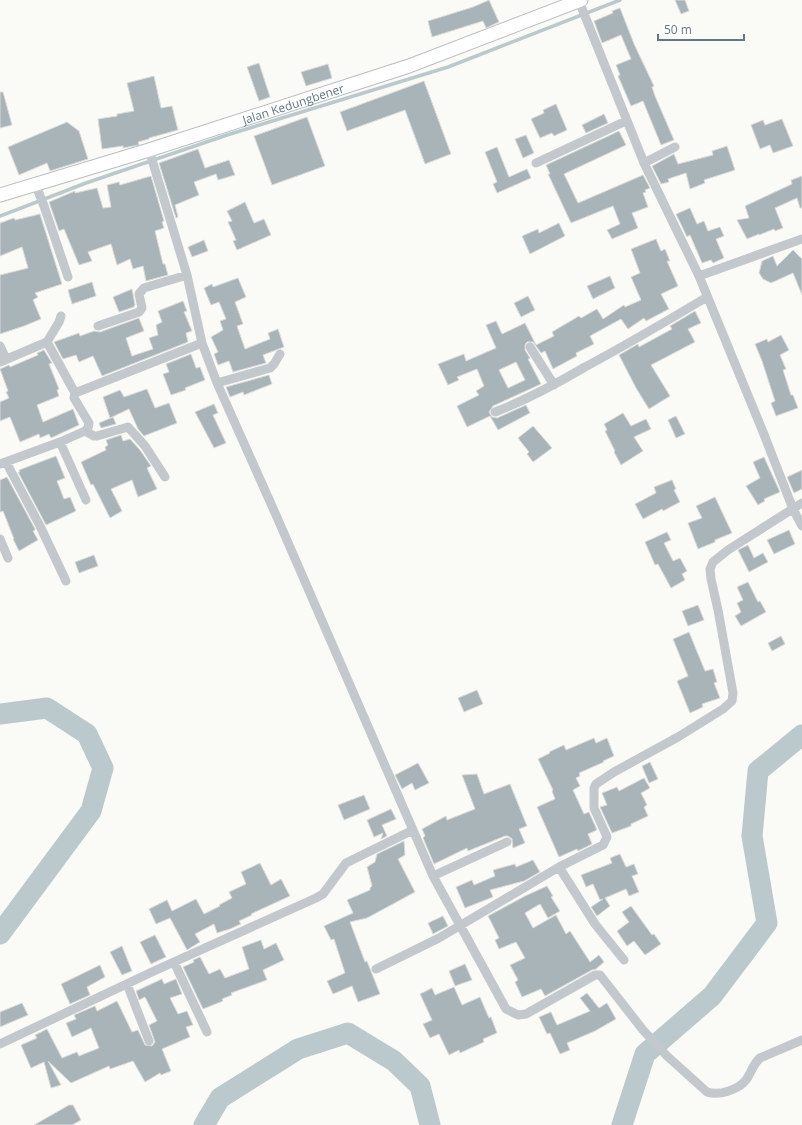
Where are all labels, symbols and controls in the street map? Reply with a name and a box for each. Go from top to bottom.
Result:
scale bar [658,16,744,42]
text: 50 m [664,21,692,38]
street label: Jalan Kedungbener [239,79,346,128]

